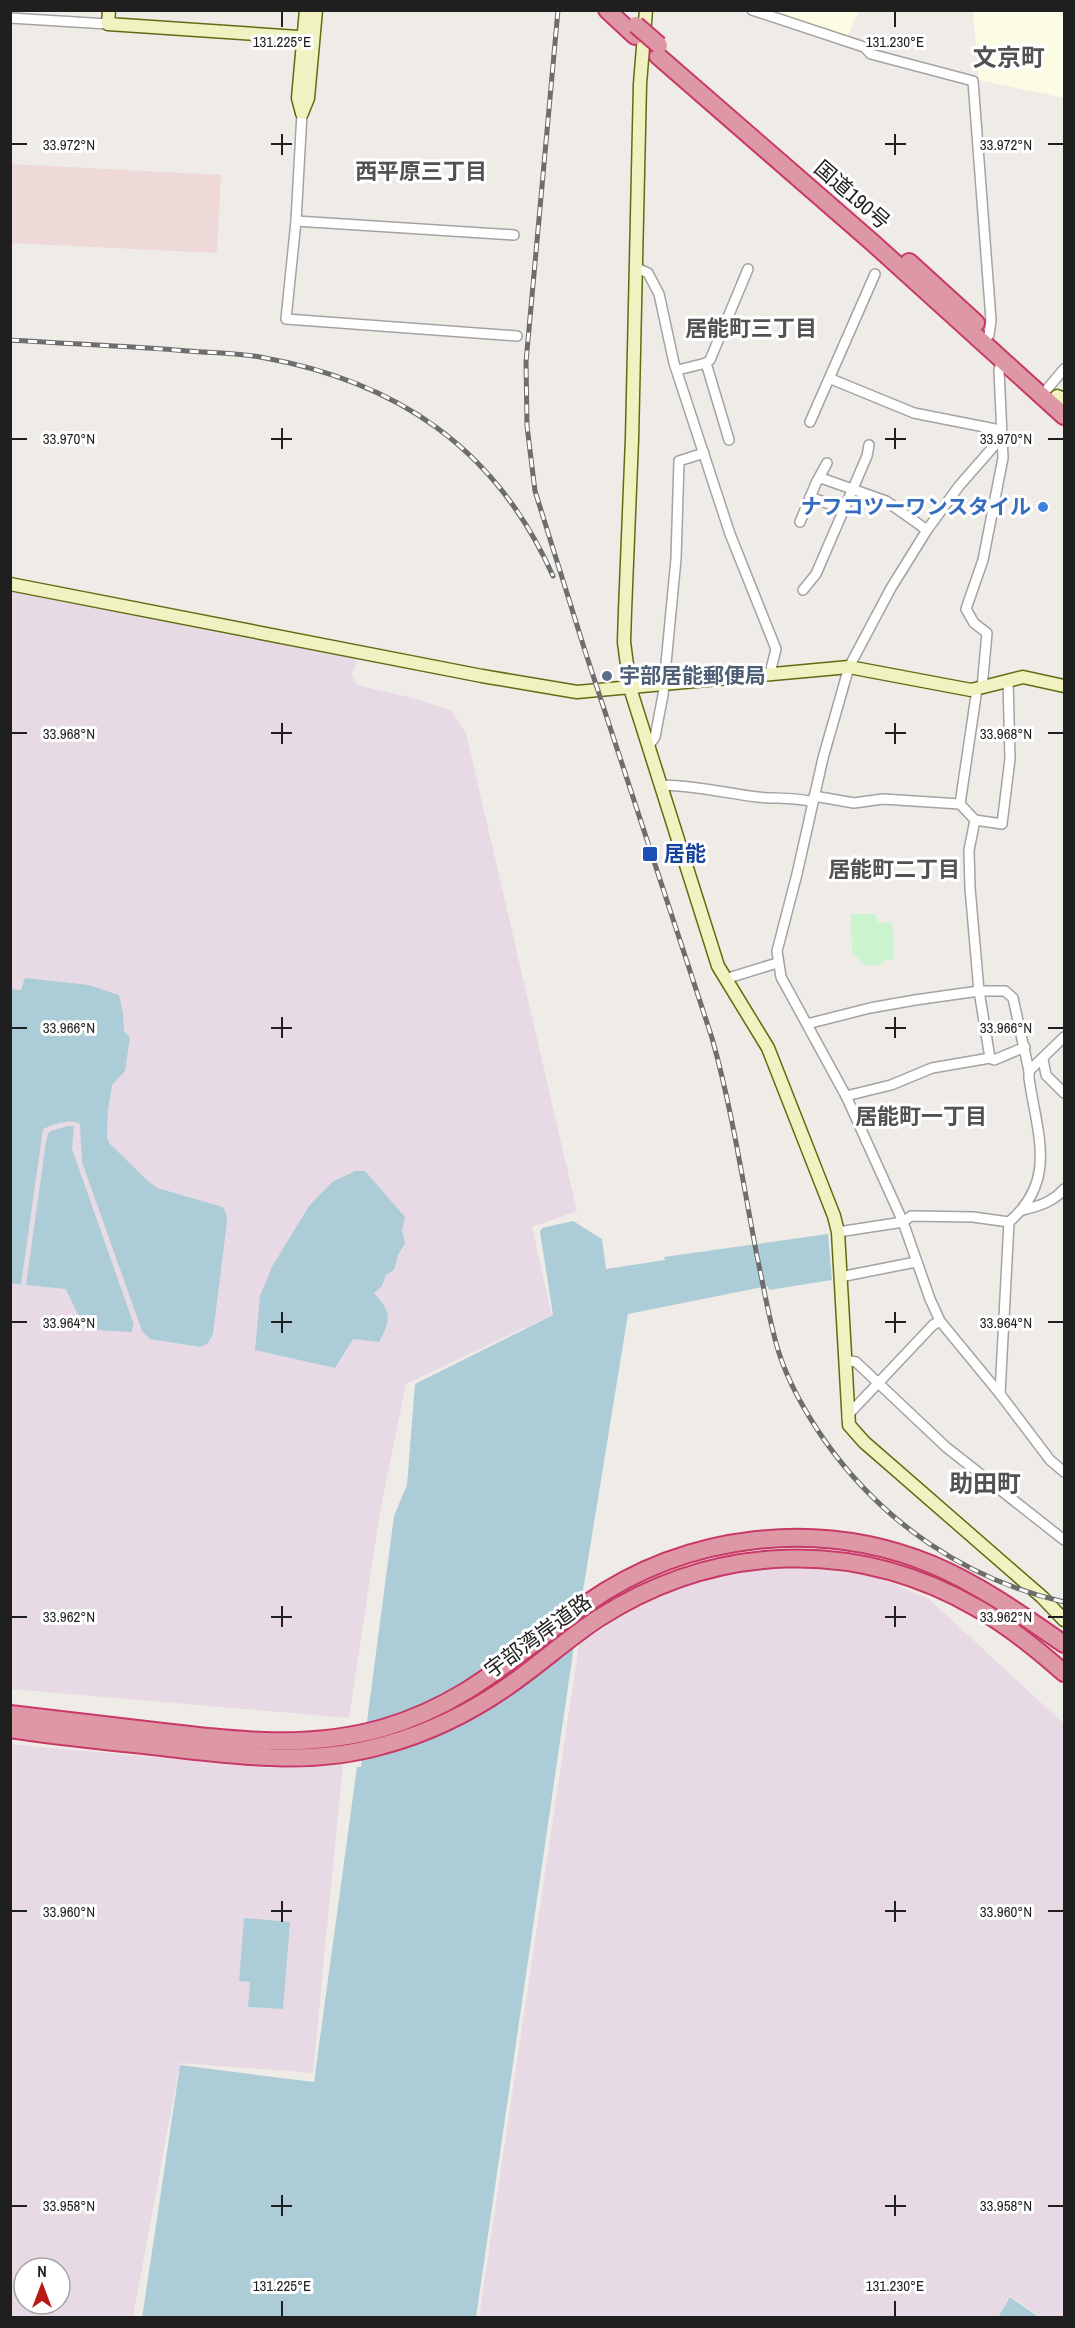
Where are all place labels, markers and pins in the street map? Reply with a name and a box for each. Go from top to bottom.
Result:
place label: ナフコツーワンスタイル [800,492,1031,521]
marker: ナフコツーワンスタイル [1036,500,1050,514]
place label: 宇部居能郵便局 [619,661,766,690]
marker: 宇部居能郵便局 [600,669,614,683]
place label: 居能 [664,839,706,868]
marker: 居能 [641,845,659,863]

